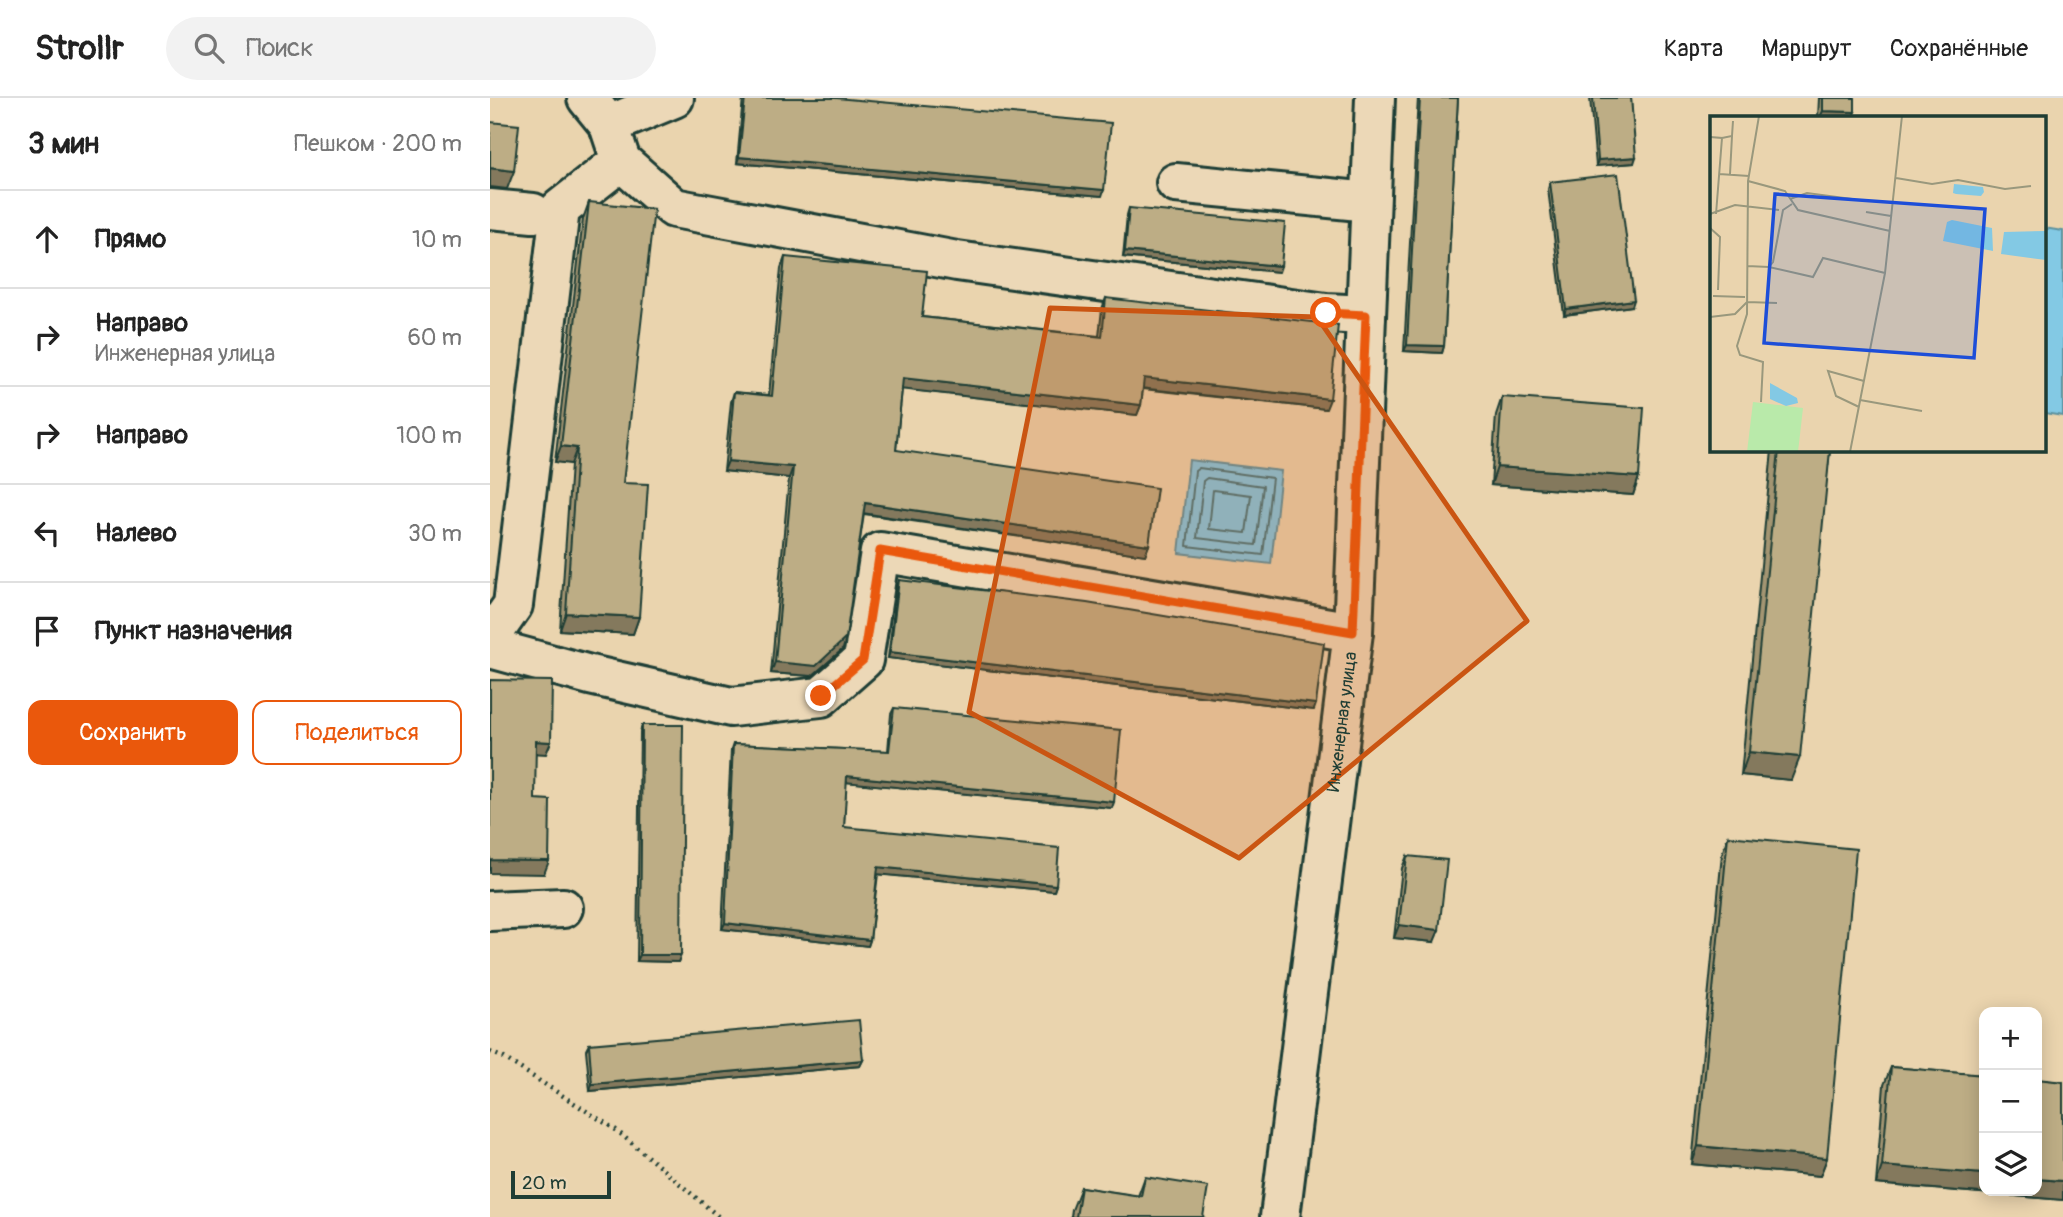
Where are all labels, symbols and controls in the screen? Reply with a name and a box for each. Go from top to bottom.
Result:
search box [166,17,656,80]
text: Strollr [35,28,124,69]
icon: search [190,29,228,67]
text: Поиск [246,32,314,64]
text: Карта [1664,34,1723,63]
text: Маршрут [1761,34,1852,63]
text: Сохранённые [1890,34,2028,63]
inset map [1710,116,2046,452]
text: 3 мин [28,125,99,162]
text: Пешком · 200 m [294,129,462,158]
icon: ahead [28,220,66,258]
text: Прямо [95,223,166,255]
text: 10 m [412,225,462,254]
route start [1310,297,1341,328]
text: Направо [95,307,188,339]
icon: right [28,318,66,356]
text: 60 m [407,323,462,352]
text: Инженерная улица [95,339,275,368]
icon: right [28,416,66,454]
text: Направо [95,419,188,451]
text: 100 m [396,421,462,450]
icon: left [28,514,66,552]
text: Налево [95,517,177,549]
text: 30 m [408,519,462,548]
icon: arrive [28,612,66,650]
text: Пункт назначения [95,615,292,647]
street label: Инженерная улица [1322,650,1362,793]
route end [805,680,836,711]
button: Сохранить [28,700,238,765]
button: Поделиться [252,700,462,765]
map controls [1979,1007,2042,1196]
button: + [1979,1007,2042,1070]
button: − [1979,1070,2042,1133]
button: layers [1979,1133,2042,1196]
scale bar [511,1168,611,1200]
text: 20 m [522,1171,567,1195]

